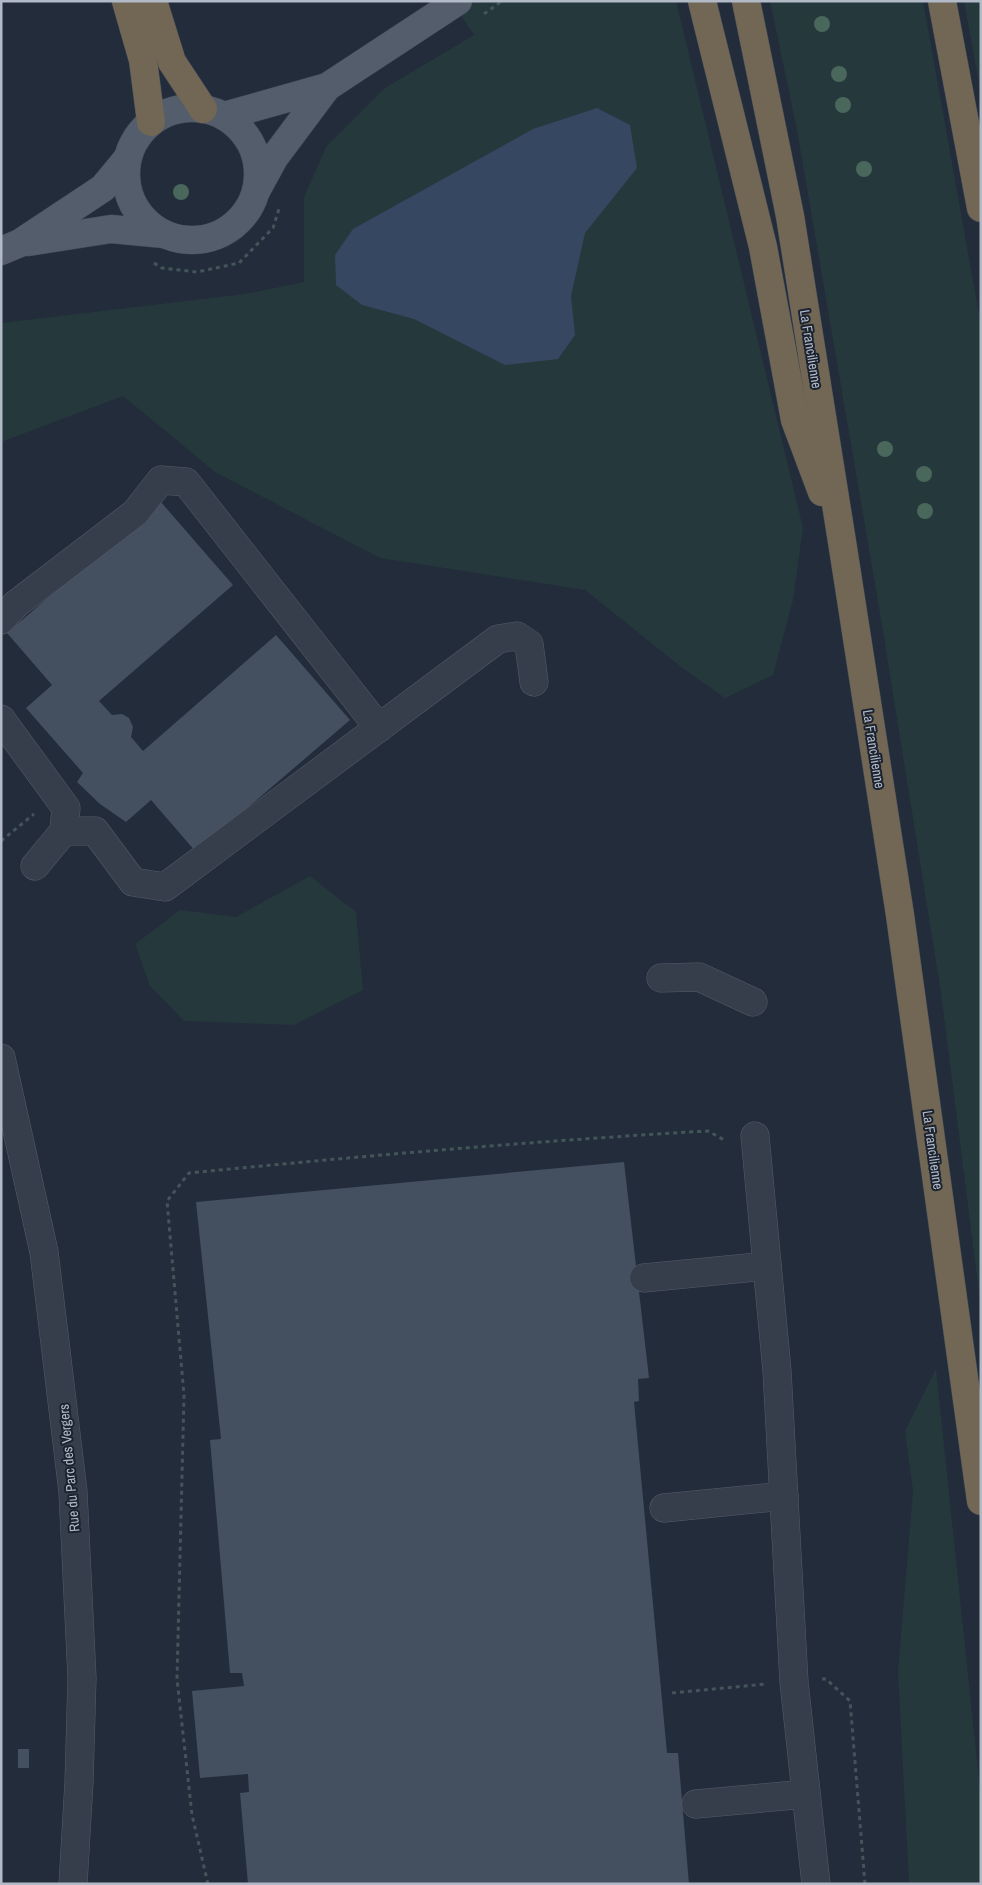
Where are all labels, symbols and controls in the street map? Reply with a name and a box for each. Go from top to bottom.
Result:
street label: La Francilienne [796,308,826,390]
street label: La Francilienne [859,708,889,790]
street label: La Francilienne [919,1109,947,1191]
street label: Rue du Parc des Vergers [54,1403,84,1533]

